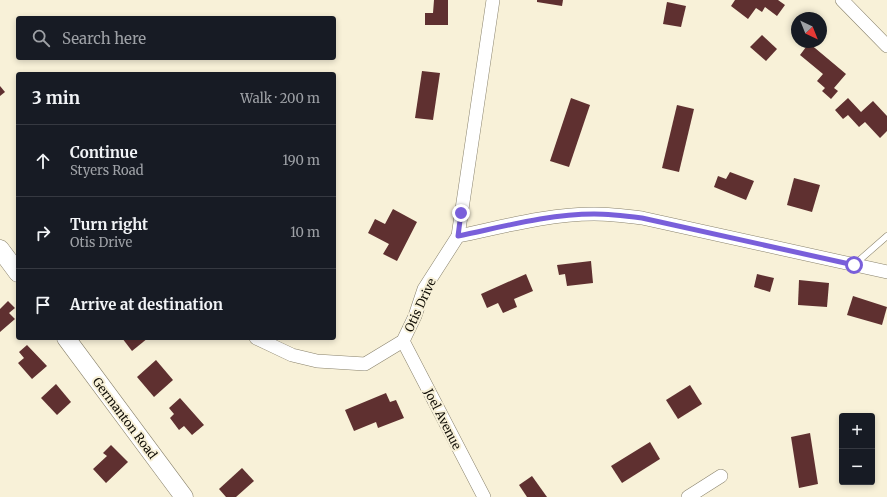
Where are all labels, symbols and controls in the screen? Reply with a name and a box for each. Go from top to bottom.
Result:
north arrow [791,12,827,48]
search box [16,16,336,60]
icon: search [30,27,52,49]
text: Search here [62,29,146,48]
text: 3 min [32,87,80,109]
text: Walk · 200 m [240,90,320,107]
text: Continue [70,143,138,162]
icon: ahead [32,150,54,172]
text: 190 m [283,152,320,169]
text: Styers Road [70,162,144,179]
route end [452,204,470,222]
text: Turn right [70,215,148,234]
icon: right [32,222,54,244]
text: 10 m [290,224,320,241]
text: Otis Drive [70,234,132,251]
route start [845,256,863,274]
street label: Otis Drive [401,276,439,334]
icon: arrive [32,294,54,316]
text: Arrive at destination [70,295,223,314]
street label: Germanton Road [89,374,161,462]
street label: Joel Avenue [421,385,465,452]
map controls [839,413,875,485]
button: + [839,413,875,449]
button: − [839,449,875,485]

